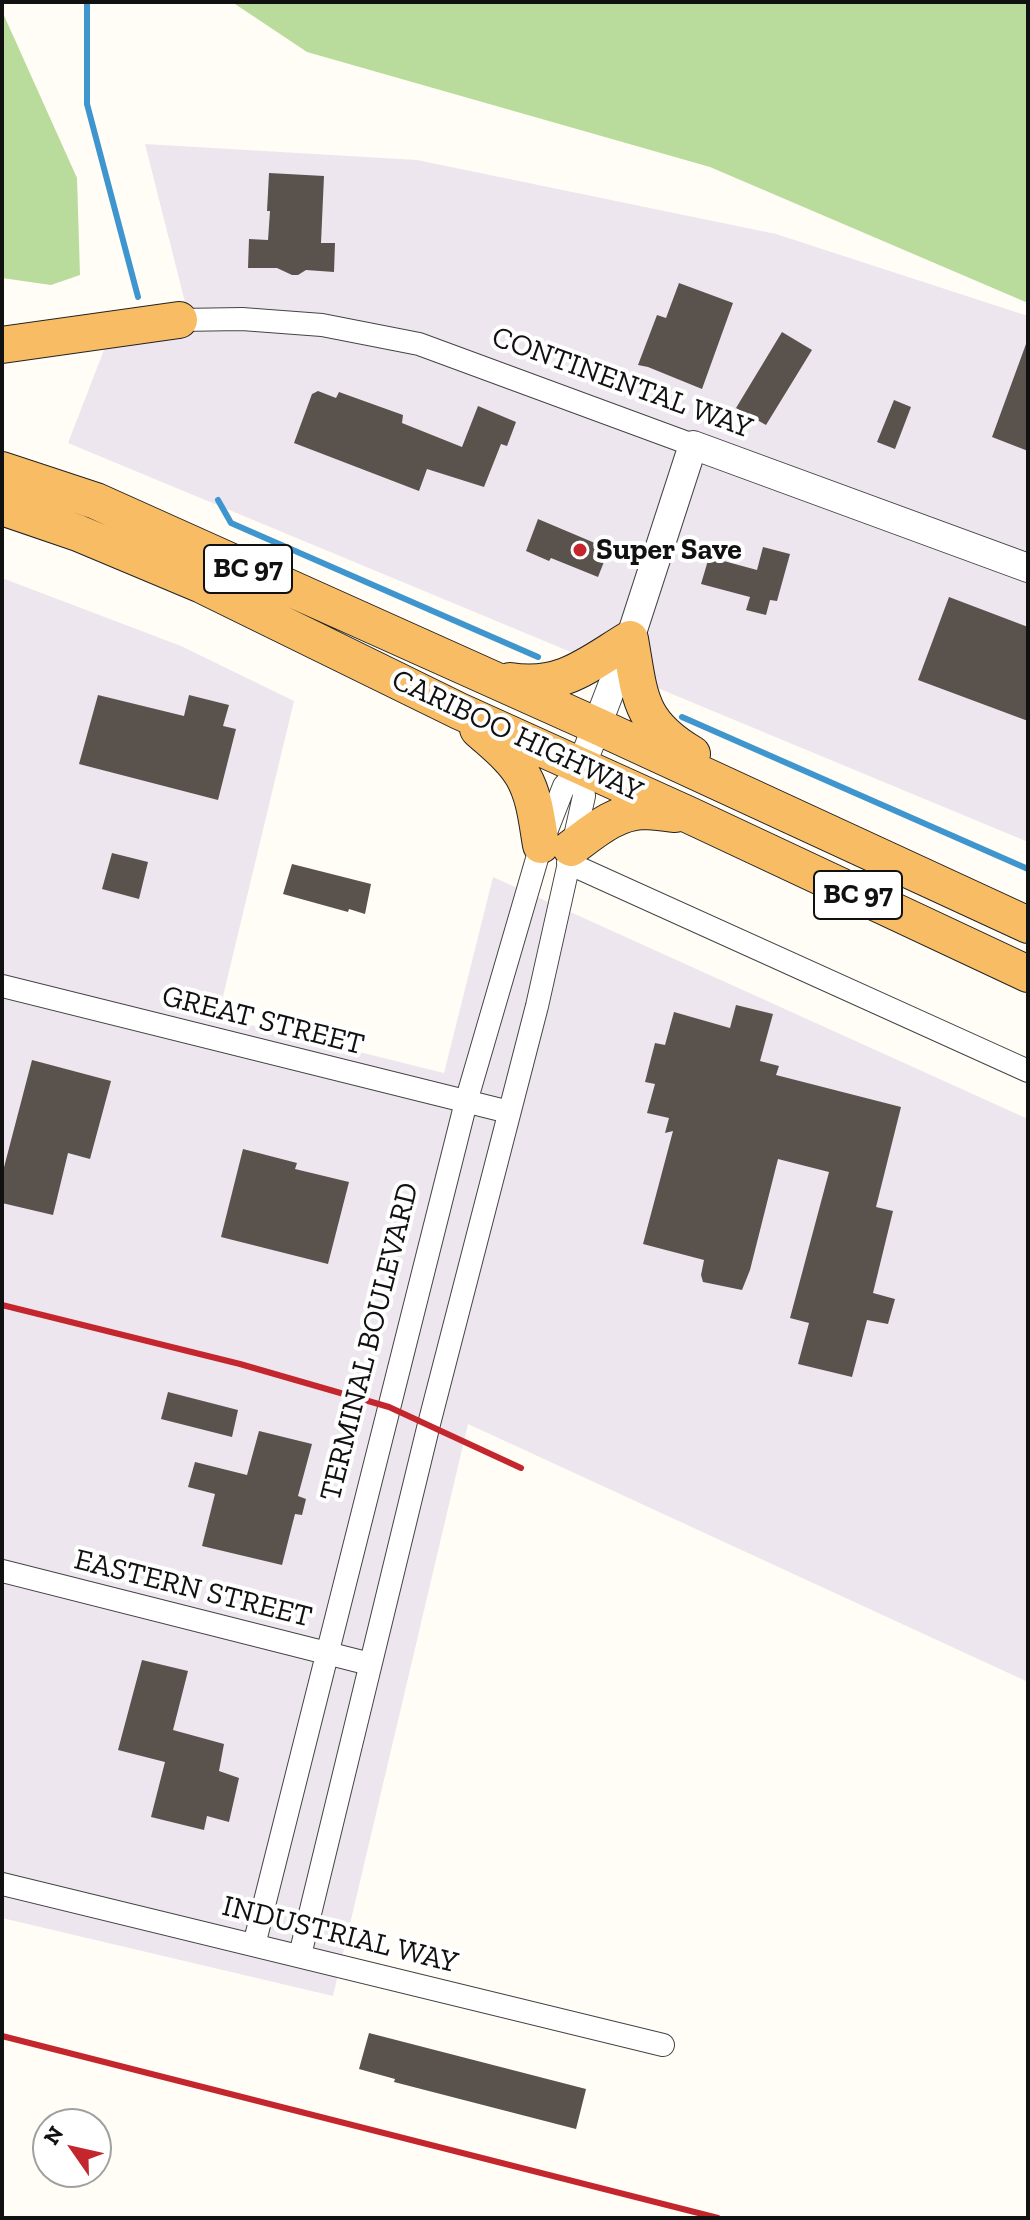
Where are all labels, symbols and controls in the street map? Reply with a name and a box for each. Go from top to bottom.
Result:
street label: CONTINENTAL WAY [487,319,757,447]
place label: Super Save [596,532,742,568]
marker: Super Save [571,541,589,559]
road number: BC 97 [204,545,292,593]
street label: CARIBOO HIGHWAY [386,662,648,810]
road number: BC 97 [814,871,902,919]
street label: GREAT STREET [158,978,368,1064]
street label: TERMINAL BOULEVARD [313,1179,427,1505]
street label: EASTERN STREET [70,1542,316,1636]
street label: INDUSTRIAL WAY [219,1888,461,1982]
north arrow [32,2108,112,2188]
text: N [37,2121,69,2150]

